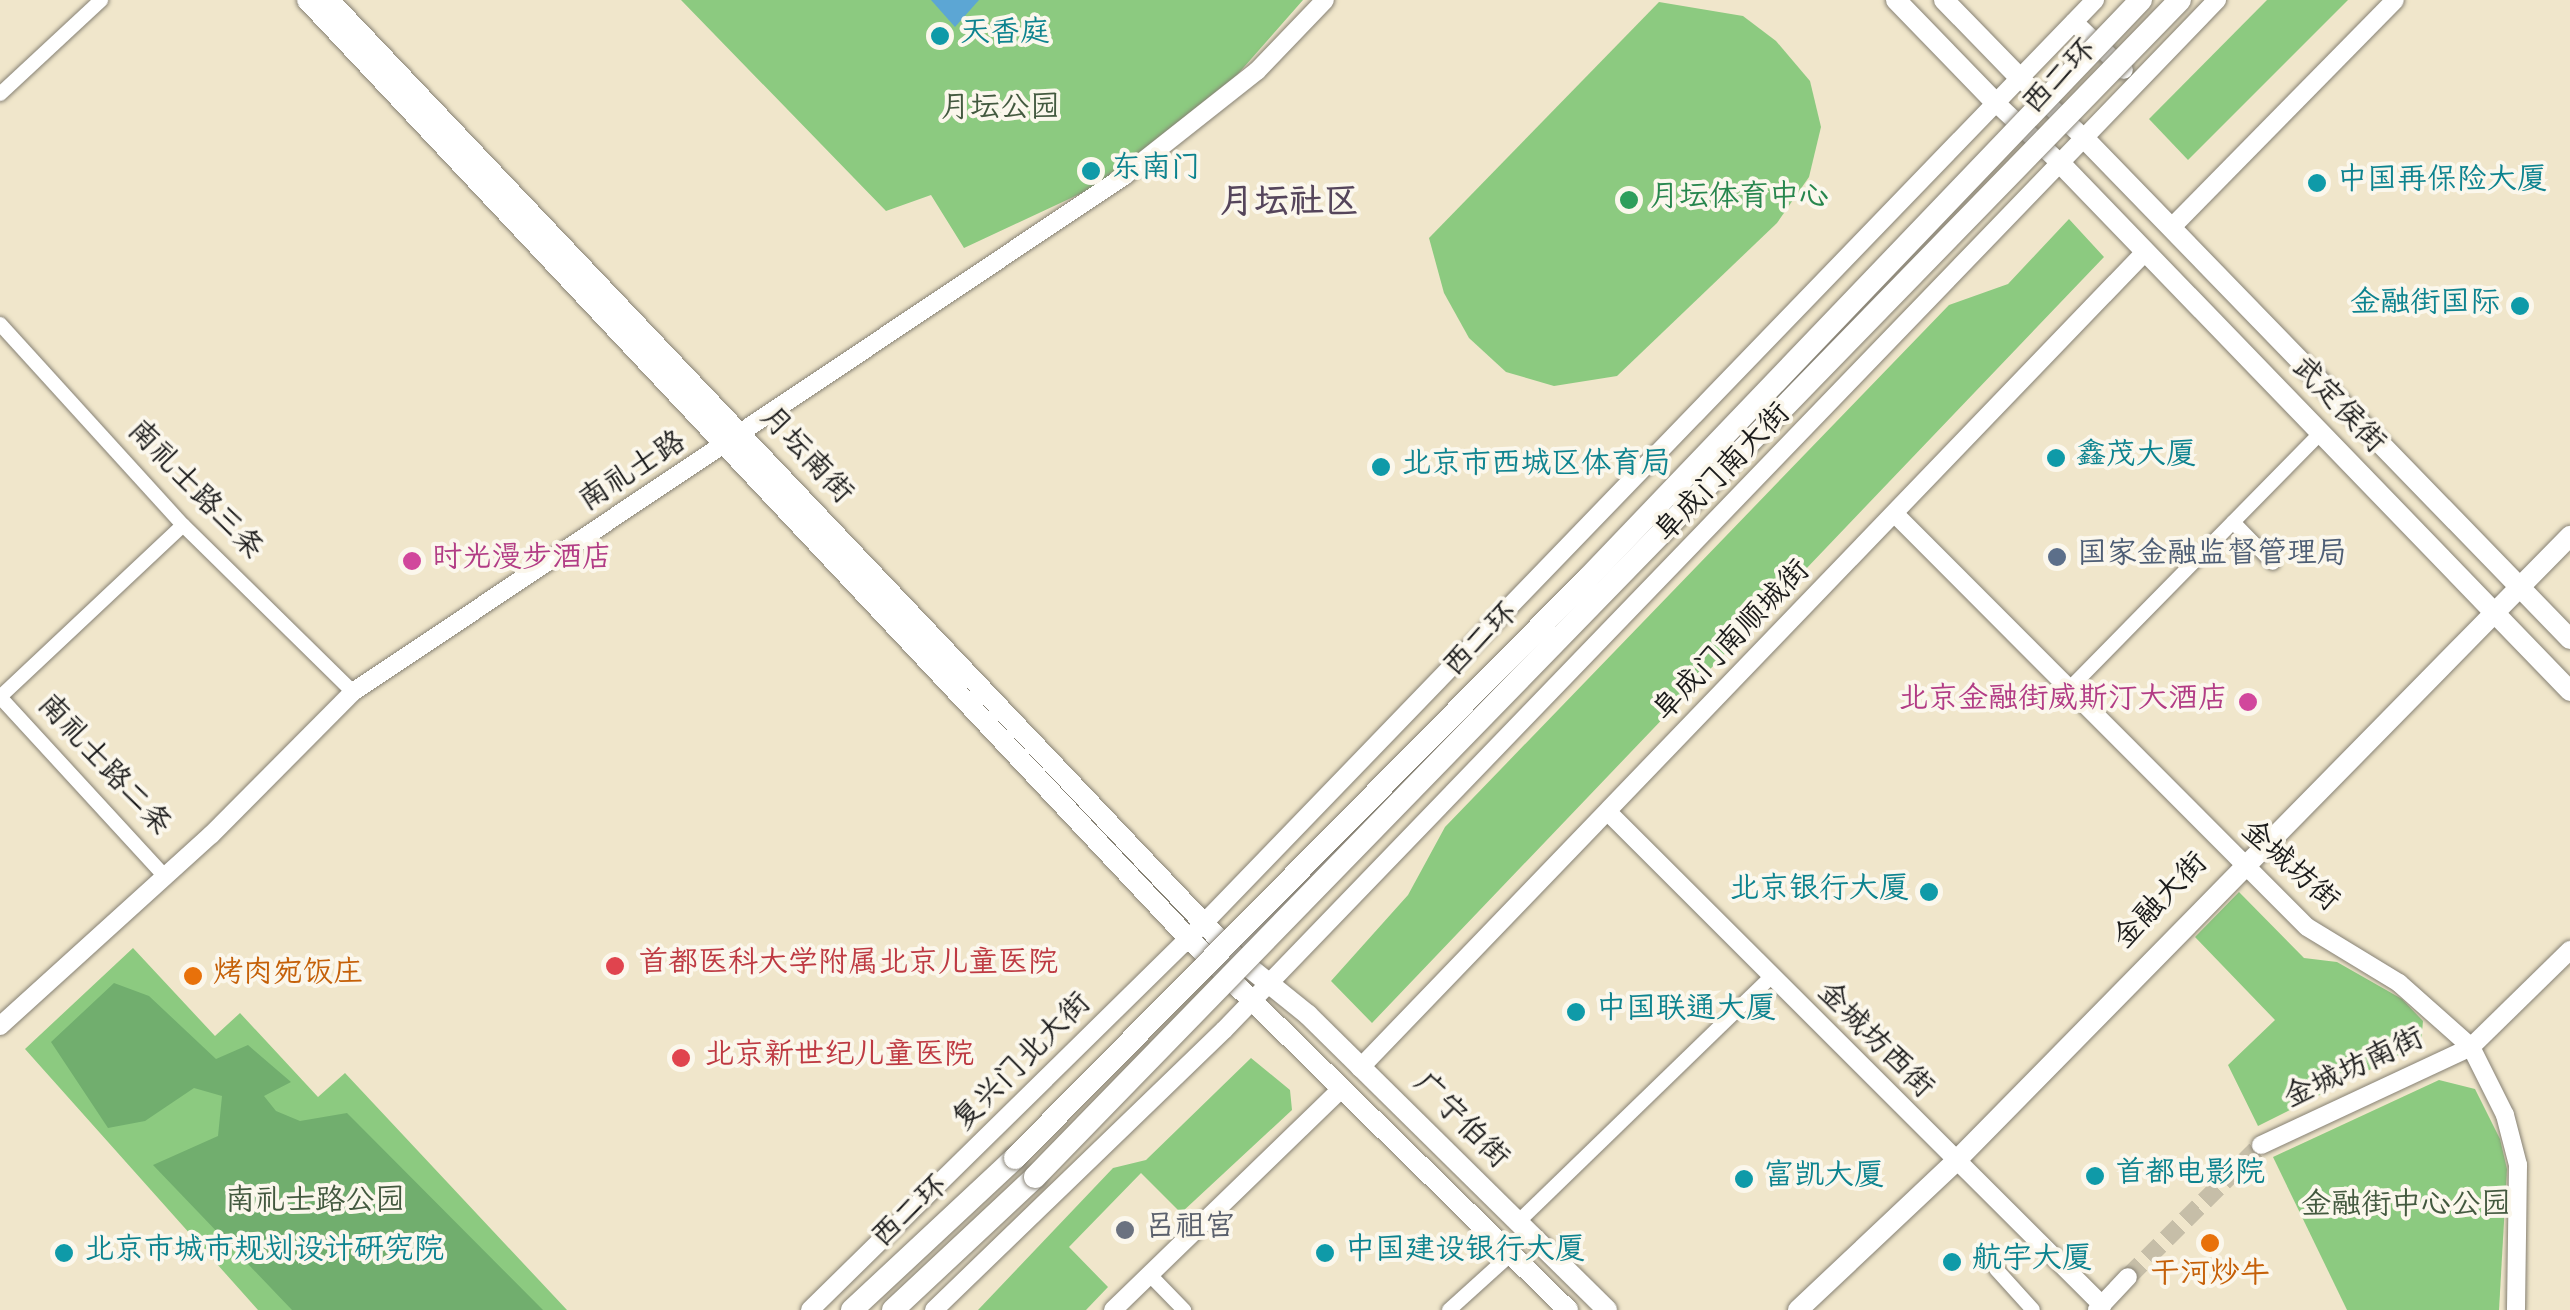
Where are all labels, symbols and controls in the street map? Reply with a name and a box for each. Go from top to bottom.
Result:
place label: 天香庭 [960,18,1050,54]
marker: 天香庭 [929,25,951,47]
street label: 西二环 [2018,34,2106,124]
park label: 月坛公园 [940,93,1060,129]
place label: 东南门 [1111,153,1201,189]
marker: 东南门 [1080,160,1102,182]
place label: 中国再保险大厦 [2337,165,2547,201]
marker: 中国再保险大厦 [2306,172,2328,194]
place label: 月坛体育中心 [1649,182,1829,218]
district label: 月坛社区 [1219,185,1359,227]
marker: 月坛体育中心 [1618,189,1640,211]
place label: 金融街国际 [2350,288,2500,324]
marker: 金融街国际 [2509,295,2531,317]
street label: 武定侯街 [2281,351,2391,463]
street label: 阜成门南大街 [1650,398,1800,552]
street label: 月坛南街 [750,401,858,513]
street label: 南礼士路三条 [118,415,268,569]
street label: 南礼士路 [574,426,694,522]
place label: 鑫茂大厦 [2076,440,2196,476]
marker: 鑫茂大厦 [2045,447,2067,469]
place label: 北京市西城区体育局 [1401,449,1671,485]
marker: 北京市西城区体育局 [1370,456,1392,478]
place label: 国家金融监督管理局 [2077,539,2347,575]
place label: 时光漫步酒店 [432,543,612,579]
marker: 国家金融监督管理局 [2046,546,2068,568]
marker: 时光漫步酒店 [401,550,423,572]
street label: 阜成门南顺城街 [1648,555,1820,731]
street label: 西二环 [1438,597,1528,687]
place label: 北京金融街威斯汀大酒店 [1898,684,2228,720]
street label: 南礼士路二条 [27,689,177,845]
marker: 北京金融街威斯汀大酒店 [2237,691,2259,713]
street label: 金城坊街 [2231,814,2345,922]
street label: 金融大街 [2108,847,2218,959]
place label: 北京银行大厦 [1729,874,1909,910]
marker: 北京银行大厦 [1918,881,1940,903]
place label: 首都医科大学附属北京儿童医院 [638,948,1058,984]
marker: 首都医科大学附属北京儿童医院 [602,953,628,979]
place label: 烤肉宛饭庄 [213,958,363,994]
marker: 烤肉宛饭庄 [182,965,204,987]
street label: 金城坊西街 [1807,976,1939,1108]
street label: 复兴门北大街 [948,988,1100,1140]
place label: 中国联通大厦 [1596,994,1776,1030]
marker: 中国联通大厦 [1565,1001,1587,1023]
street label: 金城坊南街 [2279,1023,2431,1119]
place label: 北京新世纪儿童医院 [704,1040,974,1076]
marker: 北京新世纪儿童医院 [668,1045,694,1071]
street label: 广宁伯街 [1404,1068,1514,1178]
place label: 首都电影院 [2115,1158,2265,1194]
place label: 富凯大厦 [1764,1161,1884,1197]
marker: 首都电影院 [2084,1165,2106,1187]
marker: 富凯大厦 [1733,1168,1755,1190]
street label: 西二环 [867,1170,957,1258]
park label: 南礼士路公园 [225,1186,405,1222]
park label: 金融街中心公园 [2301,1190,2511,1226]
place label: 吕祖宫 [1145,1212,1235,1248]
marker: 吕祖宫 [1114,1219,1136,1241]
marker: 干河炒牛 [2199,1232,2221,1254]
place label: 北京市城市规划设计研究院 [84,1235,444,1271]
place label: 中国建设银行大厦 [1345,1235,1585,1271]
marker: 北京市城市规划设计研究院 [53,1242,75,1264]
marker: 中国建设银行大厦 [1314,1242,1336,1264]
place label: 航宇大厦 [1972,1244,2092,1280]
marker: 航宇大厦 [1941,1251,1963,1273]
place label: 干河炒牛 [2150,1259,2270,1295]

